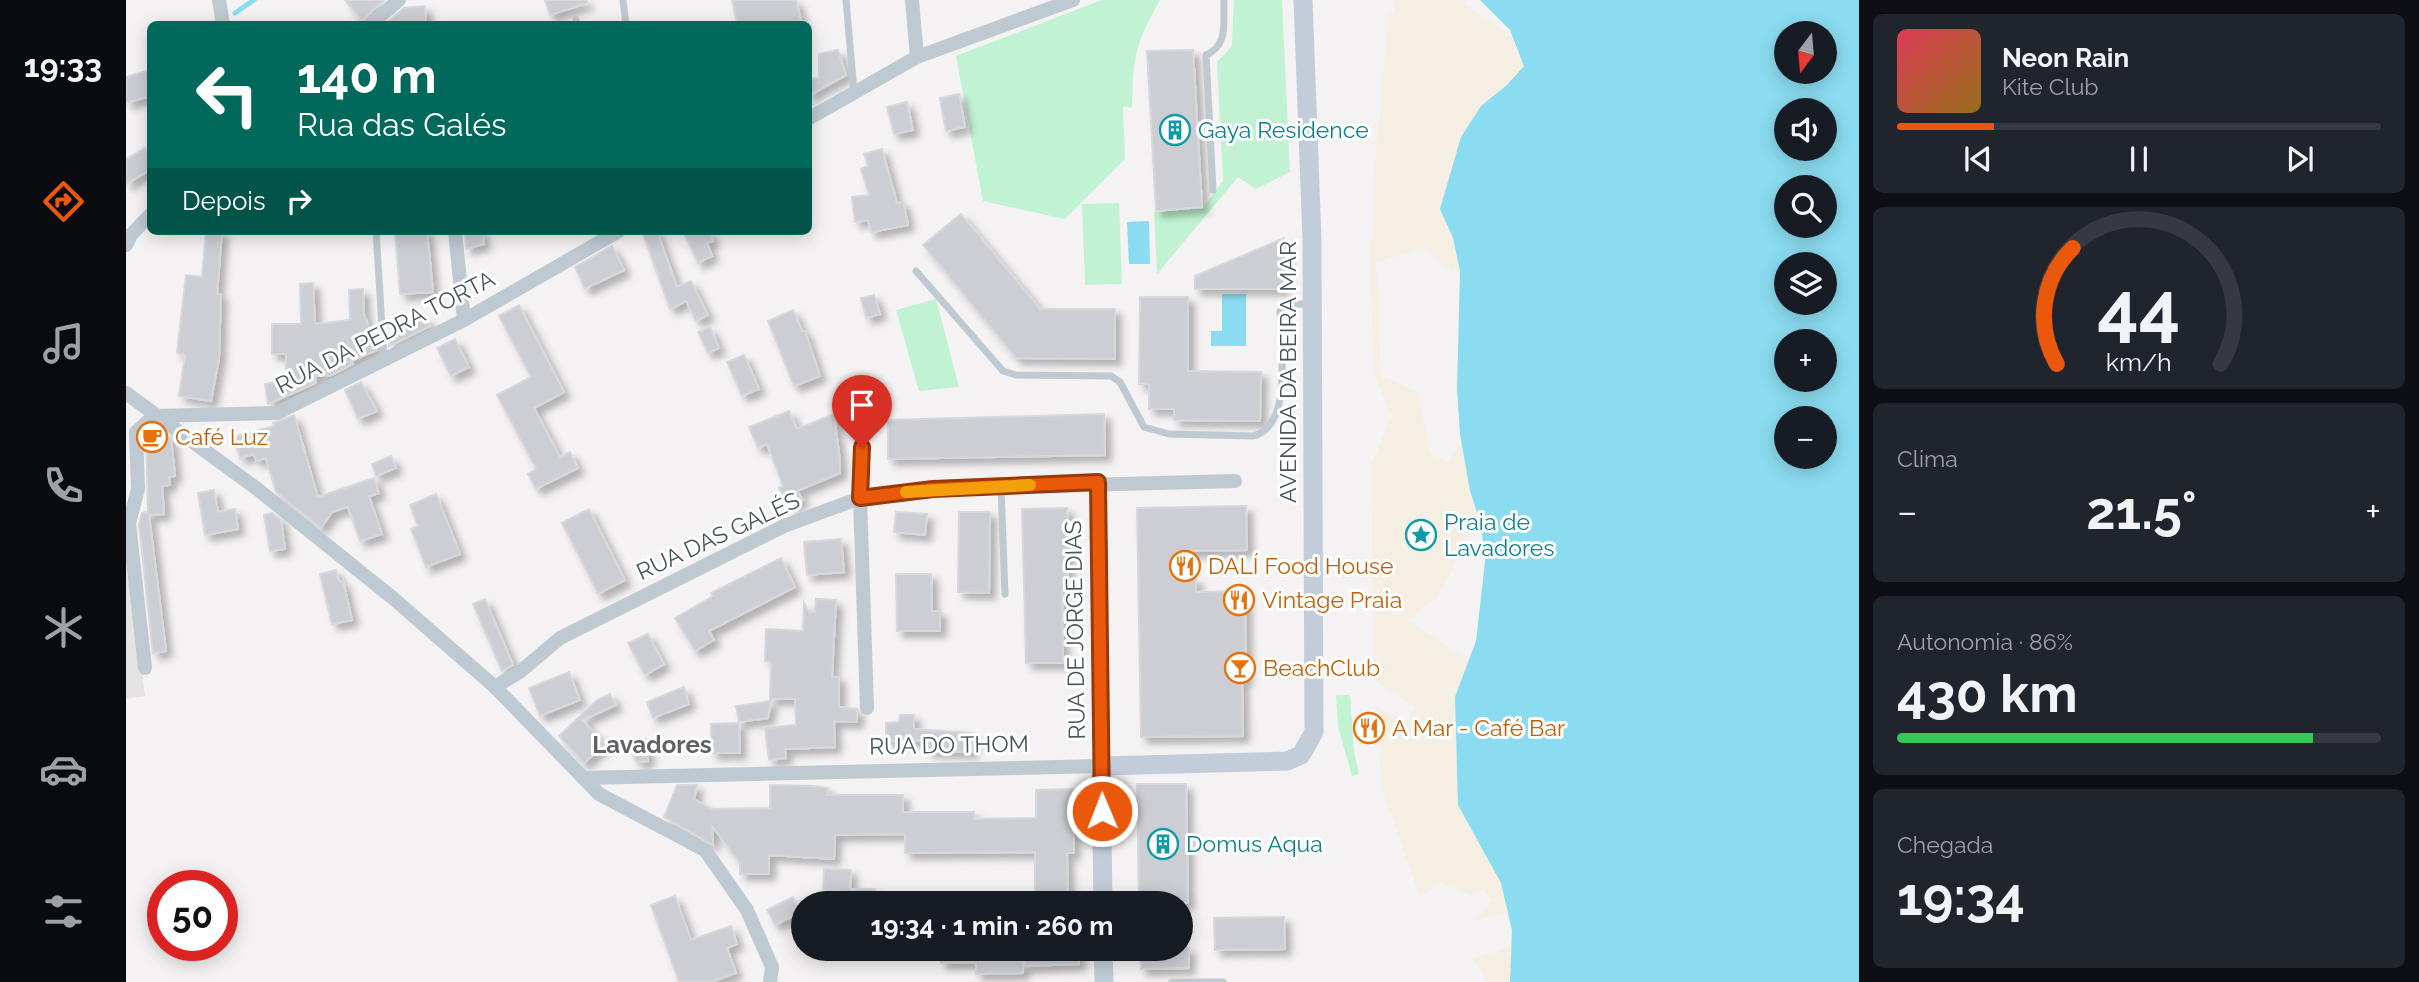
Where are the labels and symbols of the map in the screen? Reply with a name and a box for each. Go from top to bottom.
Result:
north arrow [1774,21,1838,84]
building icon: Gaya Residence [1158,113,1192,147]
place label: Gaya Residence [1198,116,1369,143]
street label: AVENIDA DA BEIRA MAR [1274,241,1301,503]
street label: RUA DA PEDRA TORTA [271,264,499,399]
pin [832,375,892,447]
cafe icon: Café Luz [135,420,169,454]
place label: Café Luz [175,423,268,450]
street label: RUA DAS GALÉS [632,486,804,585]
place label: Praia de Lavadores [1444,508,1554,561]
place icon: Praia de Lavadores [1404,518,1438,552]
street label: RUA DE JORGE DIAS [1059,520,1090,740]
restaurant icon: DALÍ Food House [1168,549,1202,583]
place label: DALÍ Food House [1208,552,1393,579]
restaurant icon: Vintage Praia [1222,583,1256,617]
place label: Vintage Praia [1262,586,1402,613]
bar icon: BeachClub [1223,651,1257,685]
place label: BeachClub [1263,654,1380,681]
restaurant icon: A Mar - Café Bar [1352,711,1386,745]
place label: A Mar - Café Bar [1392,714,1565,741]
district label: Lavadores [592,730,712,759]
street label: RUA DO THOM [869,730,1029,759]
position arrow [1065,774,1139,848]
building icon: Domus Aqua [1146,827,1180,861]
place label: Domus Aqua [1186,830,1323,857]
speed limit sign: 50 [147,870,238,961]

